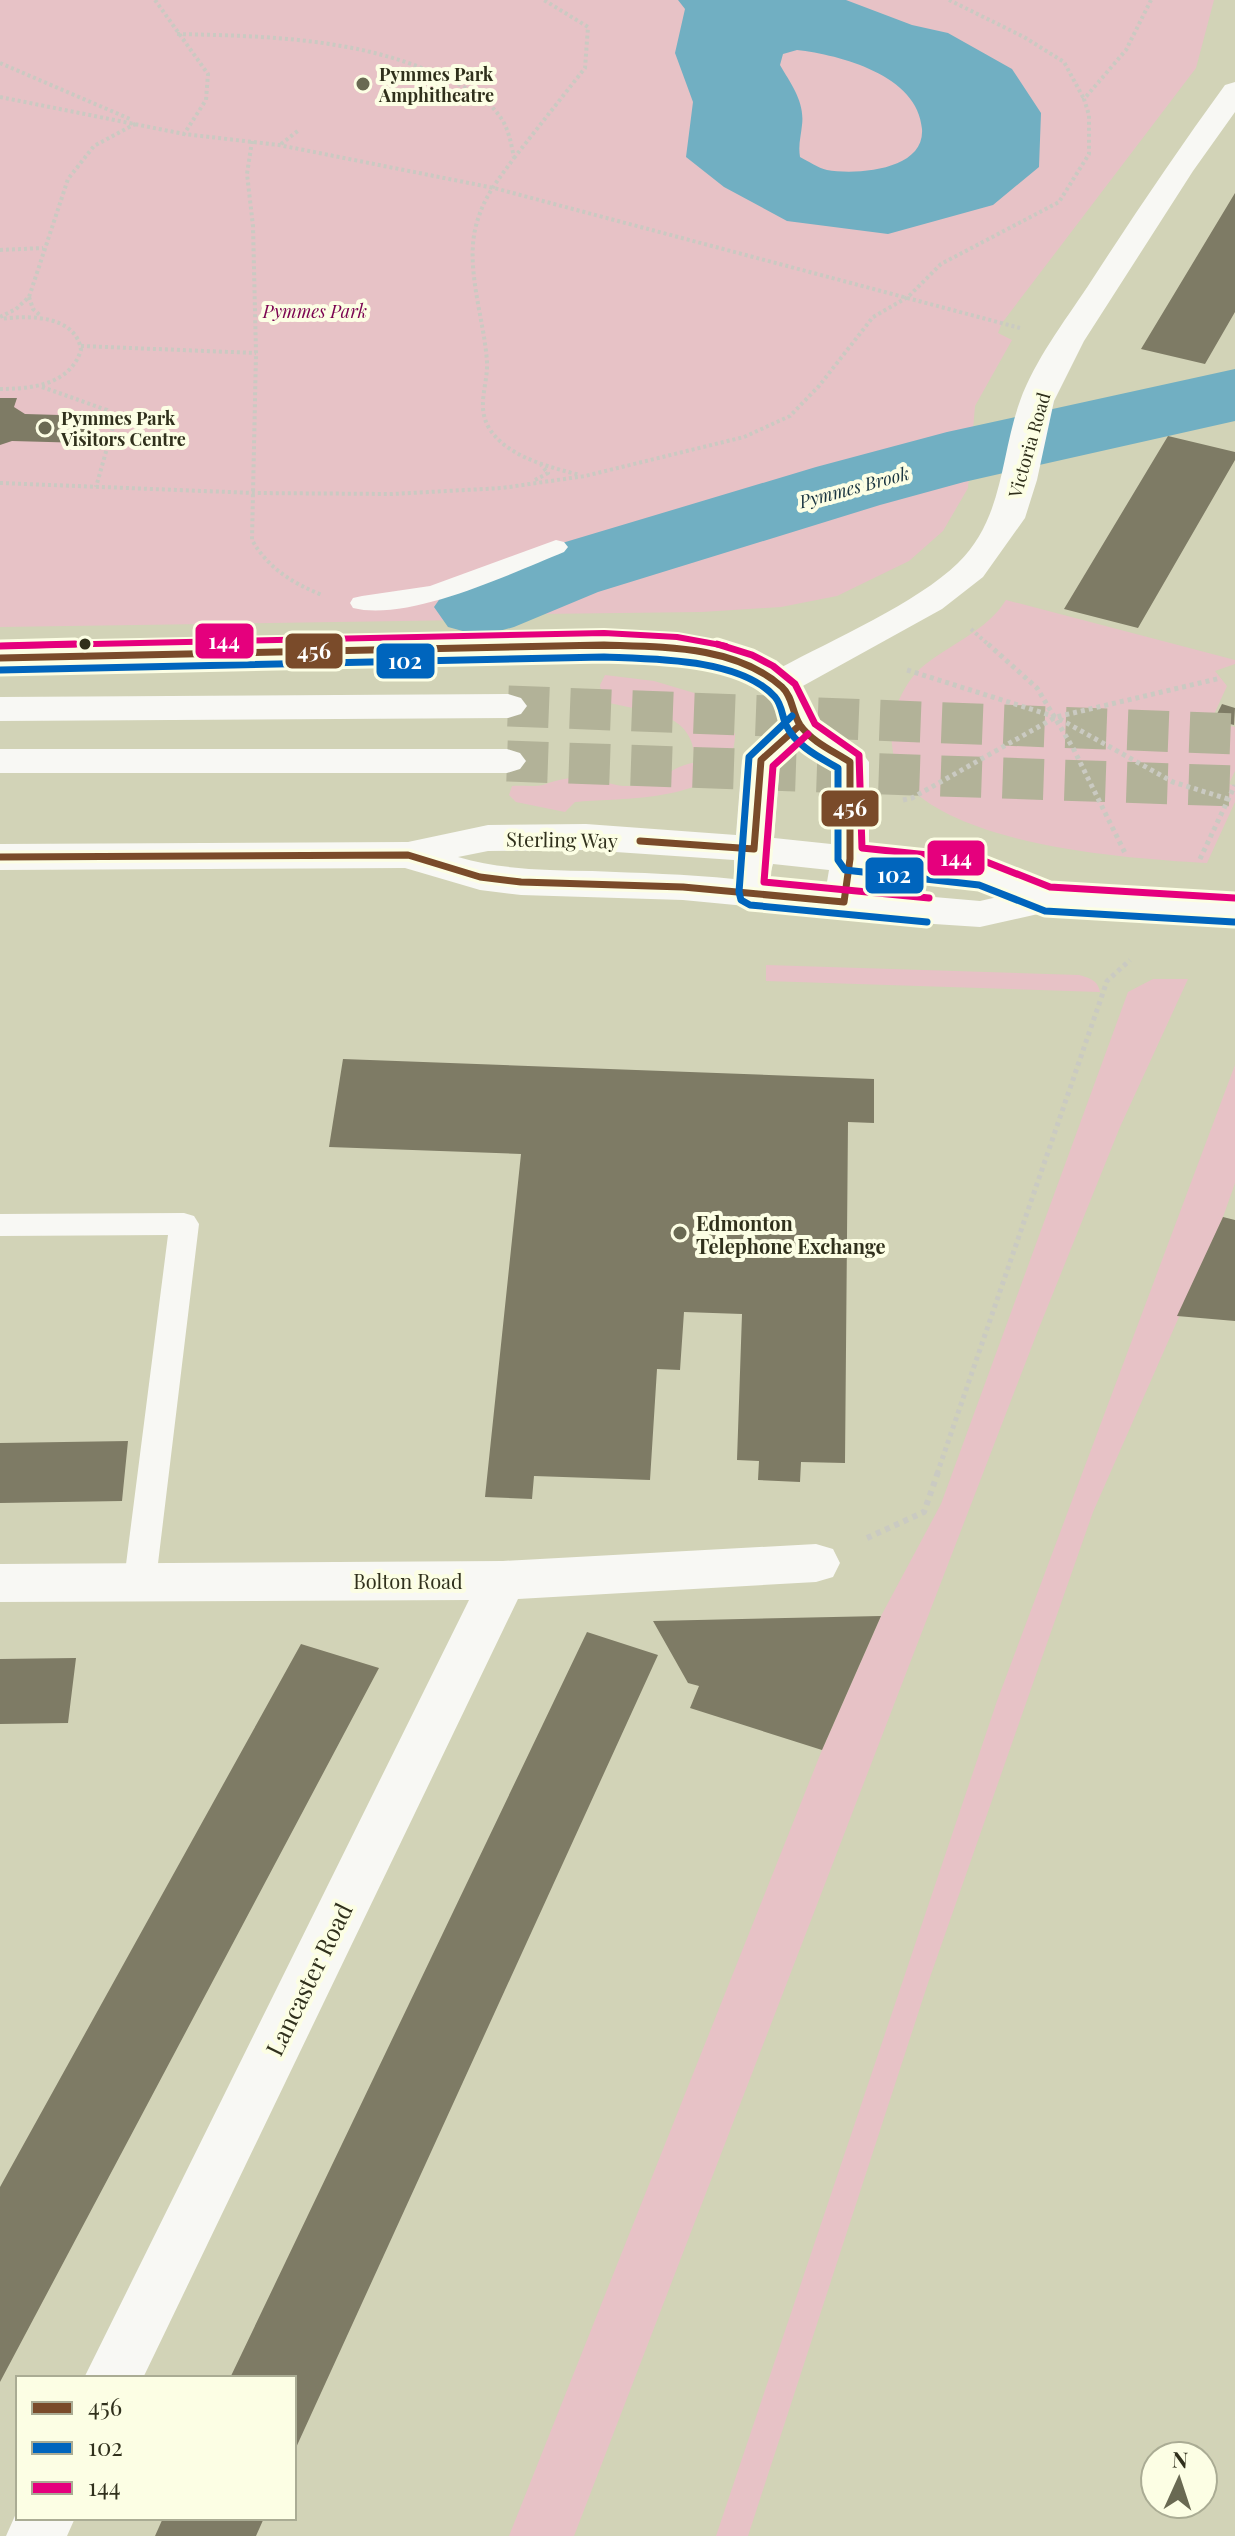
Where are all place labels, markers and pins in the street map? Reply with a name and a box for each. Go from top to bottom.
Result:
place label: Pymmes Park Amphitheatre [378,62,494,107]
marker: Pymmes Park Amphitheatre [354,75,372,93]
place label: Pymmes Park Visitors Centre [60,406,186,451]
marker: Pymmes Park Visitors Centre [36,419,54,437]
unlabelled marker [77,636,93,652]
place label: Edmonton Telephone Exchange [696,1209,886,1259]
marker: Edmonton Telephone Exchange [671,1224,689,1242]

